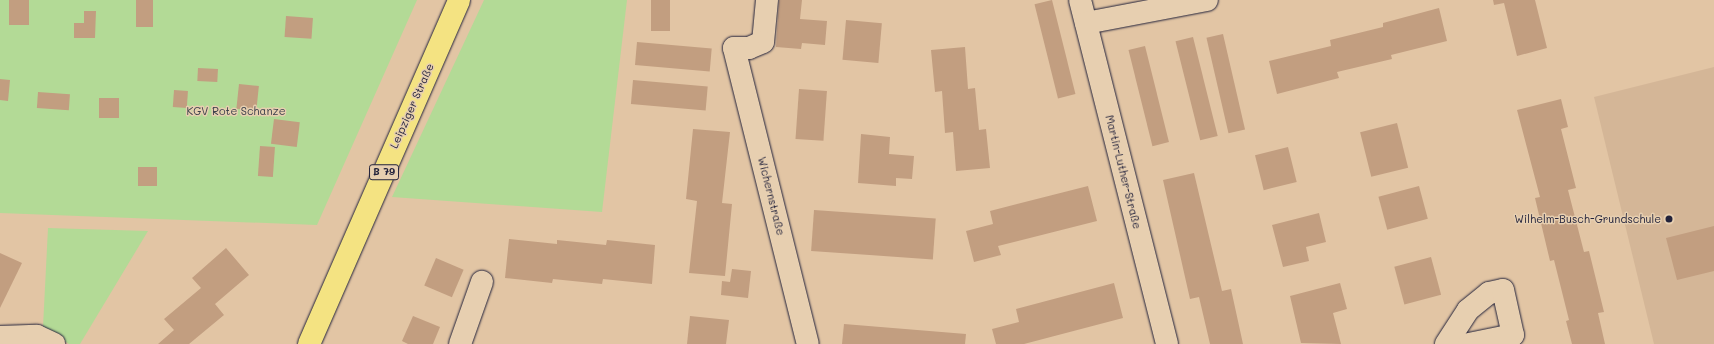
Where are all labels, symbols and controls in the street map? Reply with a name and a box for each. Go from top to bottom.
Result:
street label: Leipziger Straße [387,61,437,151]
park label: KGV Rote Schanze [187,104,285,118]
street label: Martin-Luther-Straße [1102,114,1144,230]
street label: Wichernstraße [755,155,787,237]
road number: B 79 [369,164,399,180]
place label: Wilhelm-Busch-Grundschule [1514,212,1661,226]
marker: Wilhelm-Busch-Grundschule [1664,214,1674,224]

